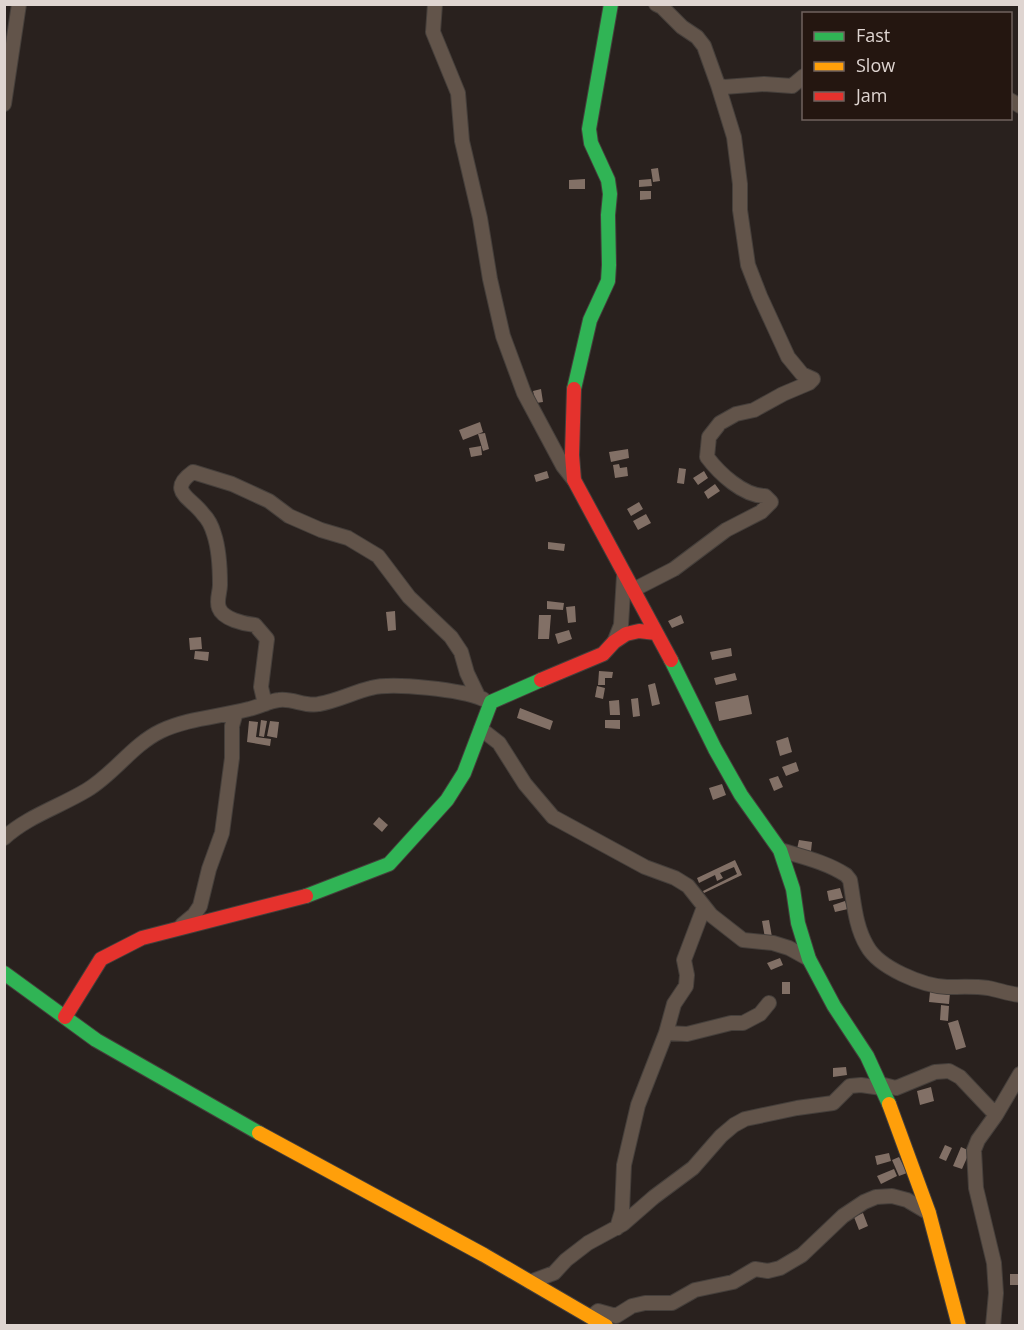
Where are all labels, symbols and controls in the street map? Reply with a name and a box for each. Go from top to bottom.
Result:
legend [802,12,1012,120]
text: Fast [856,23,890,47]
text: Slow [856,53,895,77]
text: Jam [854,83,888,107]

